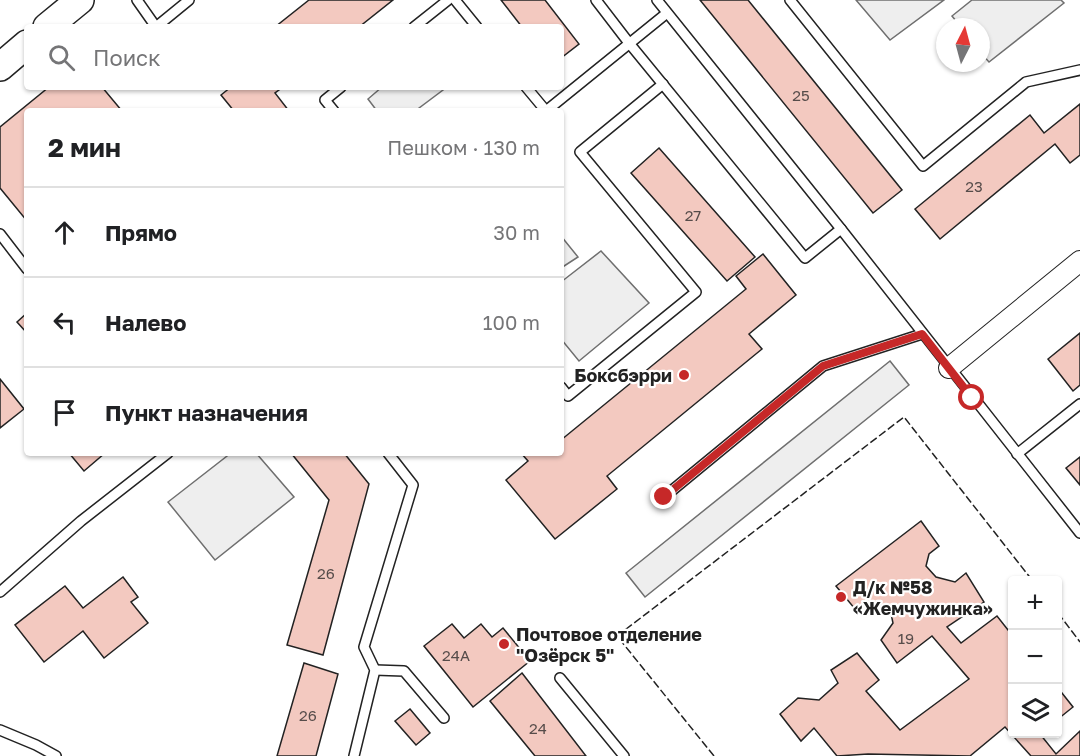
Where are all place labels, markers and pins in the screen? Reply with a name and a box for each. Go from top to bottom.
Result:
place label: Боксбэрри [574,364,672,386]
marker: Боксбэрри [677,368,691,382]
place label: Д/к №58 «Жемчужинка» [853,576,993,619]
marker: Д/к №58 «Жемчужинка» [834,590,848,604]
place label: Почтовое отделение "Озёрск 5" [516,623,702,666]
marker: Почтовое отделение "Озёрск 5" [497,637,511,651]

